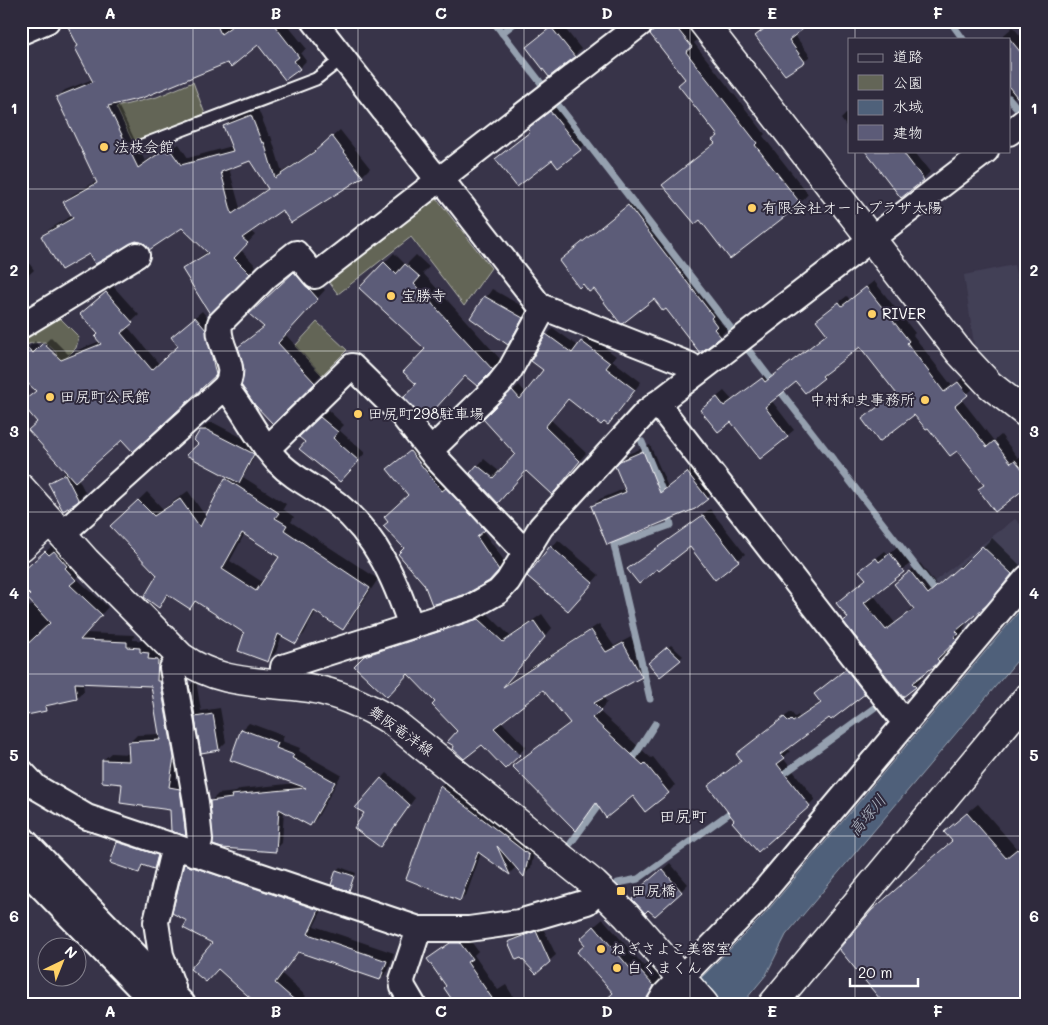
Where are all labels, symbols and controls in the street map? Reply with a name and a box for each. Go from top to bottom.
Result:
text: A [104,2,116,23]
text: B [271,2,281,23]
text: C [435,2,447,23]
text: D [601,2,613,23]
text: E [767,2,777,23]
text: F [933,2,943,23]
legend [848,38,1010,152]
text: 道路 [893,46,923,66]
text: 公園 [893,72,923,92]
text: 水域 [893,96,923,116]
text: 1 [10,97,18,118]
text: 1 [1030,97,1038,118]
text: 建物 [893,122,923,142]
place label: 法枝会館 [114,136,174,156]
marker: 法枝会館 [98,141,110,153]
place label: 有限会社オートプラザ太陽 [762,197,942,217]
marker: 有限会社オートプラザ太陽 [746,202,758,214]
text: 2 [10,259,19,280]
text: 2 [1030,259,1039,280]
place label: 宝勝寺 [401,285,446,305]
marker: 宝勝寺 [385,290,397,302]
place label: RIVER [882,303,926,323]
marker: RIVER [866,308,878,320]
place label: 田尻町公民館 [60,386,150,406]
place label: 中村和史事務所 [810,389,915,409]
marker: 田尻町公民館 [44,391,56,403]
marker: 中村和史事務所 [919,394,931,406]
place label: 田尻町298駐車場 [368,403,484,423]
marker: 田尻町298駐車場 [352,408,364,420]
text: 3 [9,420,19,441]
text: 3 [1029,420,1039,441]
text: 4 [9,582,19,603]
text: 4 [1029,582,1039,603]
street label: 舞阪竜洋線 [365,700,438,760]
text: 5 [9,744,19,765]
text: 5 [1029,744,1039,765]
water label: 高塚川 [843,790,890,840]
district label: 田尻町 [659,805,707,826]
place label: 田尻橋 [631,880,676,900]
marker: 田尻橋 [615,885,627,897]
text: 6 [9,905,19,926]
text: 6 [1029,905,1039,926]
north arrow [38,938,88,988]
place label: ねぎさよこ美容室 [611,938,731,958]
text: N [61,942,82,963]
marker: ねぎさよこ美容室 [595,943,607,955]
scale bar [850,955,918,987]
place label: 白くまくん [627,957,702,977]
marker: 白くまくん [611,962,623,974]
text: 20 m [858,962,892,982]
text: A [104,1000,116,1021]
text: B [271,1000,281,1021]
text: C [435,1000,447,1021]
text: D [601,1000,613,1021]
text: E [767,1000,777,1021]
text: F [933,1000,943,1021]

